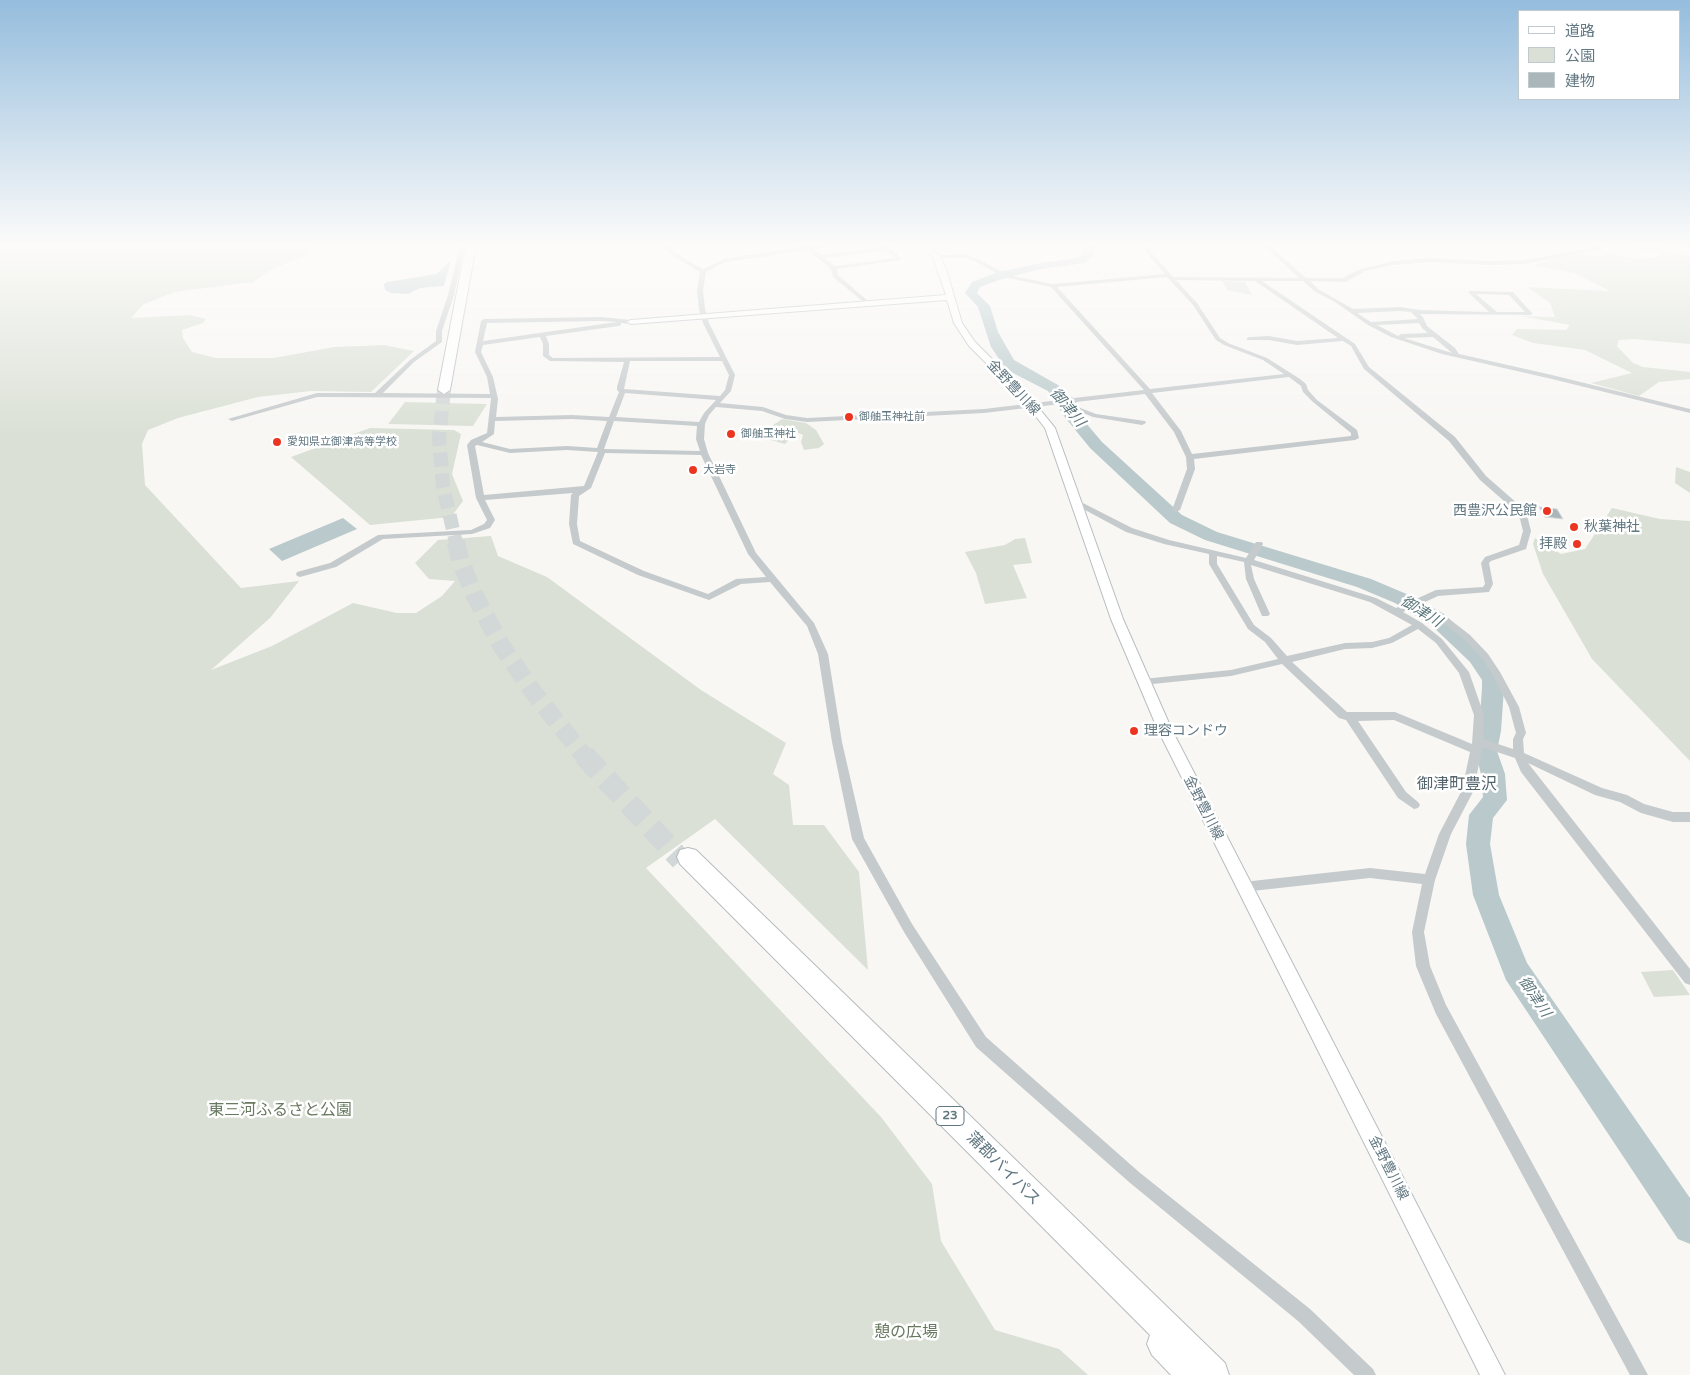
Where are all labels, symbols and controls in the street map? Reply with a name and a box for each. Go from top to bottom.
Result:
legend [1518,10,1680,100]
text: 道路 [1565,22,1595,40]
text: 公園 [1565,47,1595,65]
text: 建物 [1565,72,1595,90]
street label: 金野豊川線 [983,357,1043,419]
water label: 御津川 [1046,385,1088,431]
place label: 御舳玉神社前 [859,410,925,424]
marker: 御舳玉神社前 [843,411,855,423]
place label: 御舳玉神社 [741,427,796,441]
marker: 御舳玉神社 [725,428,737,440]
place label: 愛知県立御津高等学校 [287,435,397,449]
marker: 愛知県立御津高等学校 [271,436,283,448]
place label: 大岩寺 [703,463,736,477]
marker: 大岩寺 [687,464,699,476]
place label: 西豊沢公民館 [1453,503,1537,519]
marker: 西豊沢公民館 [1541,505,1553,517]
place label: 秋葉神社 [1584,519,1640,535]
marker: 秋葉神社 [1568,521,1580,533]
place label: 拝殿 [1539,536,1567,552]
marker: 拝殿 [1571,538,1583,550]
water label: 御津川 [1397,592,1445,632]
place label: 理容コンドウ [1144,723,1228,739]
marker: 理容コンドウ [1128,725,1140,737]
street label: 金野豊川線 [1180,773,1226,843]
district label: 御津町豊沢 [1417,775,1497,795]
water label: 御津川 [1514,973,1554,1021]
park label: 東三河ふるさと公園 [208,1101,352,1121]
road number: 23 [936,1106,964,1126]
street label: 蒲郡バイパス [962,1128,1044,1210]
street label: 金野豊川線 [1365,1133,1411,1203]
park label: 憩の広場 [874,1323,938,1343]

